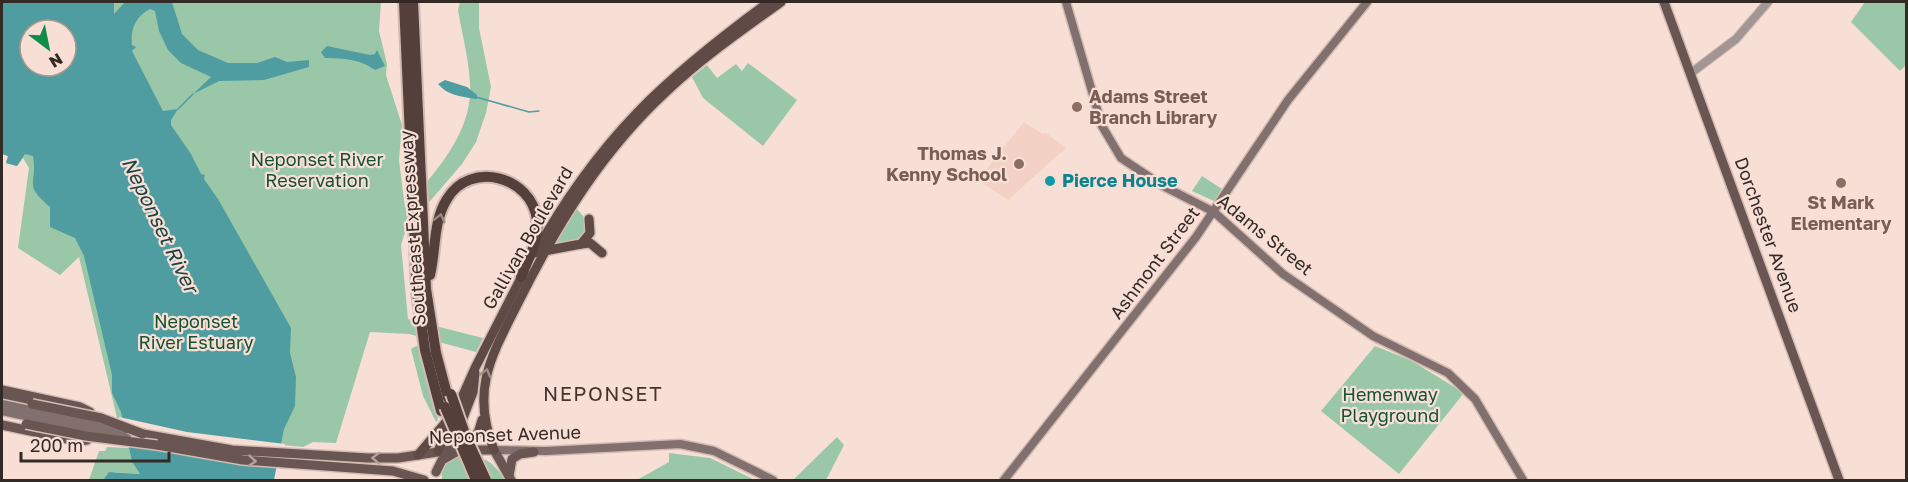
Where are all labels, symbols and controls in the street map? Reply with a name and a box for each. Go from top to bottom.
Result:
north arrow [18,18,78,78]
text: N [45,49,66,72]
place label: Adams Street Branch Library [1089,85,1217,128]
marker: Adams Street Branch Library [1070,100,1084,114]
street label: Southeast Expressway [394,130,430,326]
place label: Thomas J. Kenny School [886,142,1007,185]
park label: Neponset River Reservation [251,148,383,191]
water label: Neponset River [118,153,205,299]
street label: Dorchester Avenue [1731,154,1807,315]
marker: Thomas J. Kenny School [1012,157,1026,171]
street label: Gallivan Boulevard [477,162,577,313]
place label: Pierce House [1062,169,1178,191]
marker: Pierce House [1043,174,1057,188]
marker: St Mark Elementary [1834,176,1848,190]
street label: Adams Street [1213,189,1318,279]
place label: St Mark Elementary [1791,191,1892,234]
street label: Ashmont Street [1105,202,1204,323]
one-way arrow [432,213,445,223]
park label: Neponset River Estuary [138,310,254,353]
one-way arrow [479,368,491,379]
district label: NEPONSET [543,381,663,405]
park label: Hemenway Playground [1341,383,1439,426]
street label: Neponset Avenue [428,420,581,448]
scale bar [21,425,170,463]
text: 200 m [30,434,83,456]
one-way arrow [371,452,380,465]
one-way arrow [248,454,257,467]

